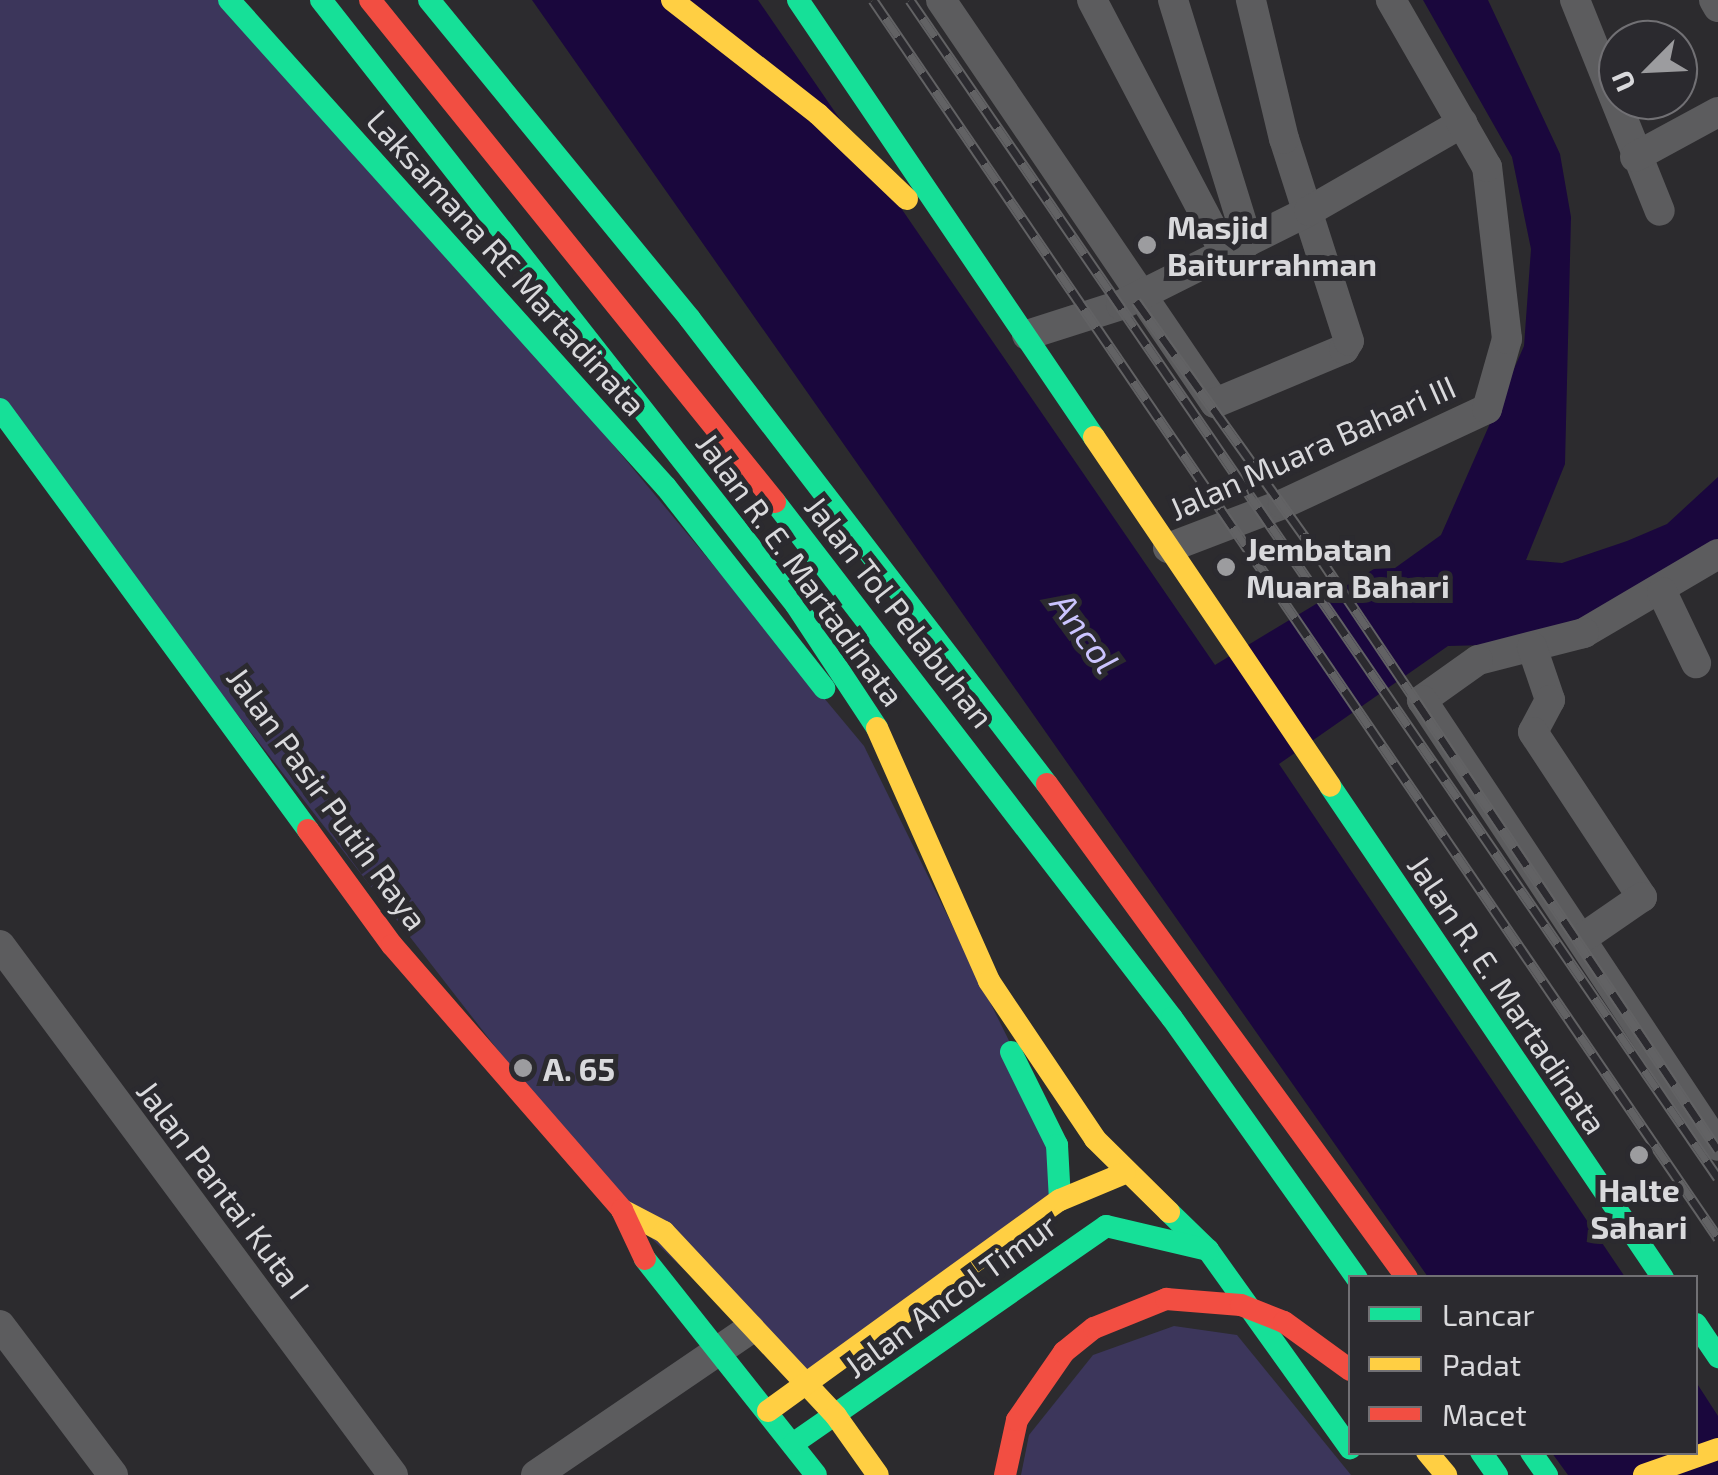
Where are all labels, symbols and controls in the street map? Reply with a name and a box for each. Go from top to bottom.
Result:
north arrow [1598,20,1698,120]
text: U [1603,66,1642,97]
street label: Laksamana RE Martadinata [359,101,655,423]
place label: Masjid Baiturrahman [1167,208,1377,283]
marker: Masjid Baiturrahman [1136,234,1158,256]
street label: Jalan Muara Bahari III [1163,367,1461,527]
street label: Jalan R. E. Martadinata [689,425,913,713]
street label: Jalan Tol Pelabuhan [797,487,1003,735]
place label: Jembatan Muara Bahari [1246,530,1450,605]
marker: Jembatan Muara Bahari [1215,556,1237,578]
water label: Ancol [1043,584,1129,680]
street label: Jalan Pasir Putih Raya [219,659,437,937]
street label: Jalan R. E. Martadinata [1400,847,1616,1141]
place label: A. 65 [543,1049,615,1087]
marker: A. 65 [512,1057,534,1079]
street label: Jalan Pantai Kuta I [129,1072,319,1306]
marker: Halte Sahari [1628,1144,1650,1166]
place label: Halte Sahari [1591,1171,1687,1246]
street label: Jalan Ancol Timur [835,1204,1065,1386]
legend [1348,1275,1698,1455]
text: Lancar [1442,1296,1535,1332]
text: Padat [1442,1346,1521,1382]
text: Macet [1442,1396,1527,1432]

